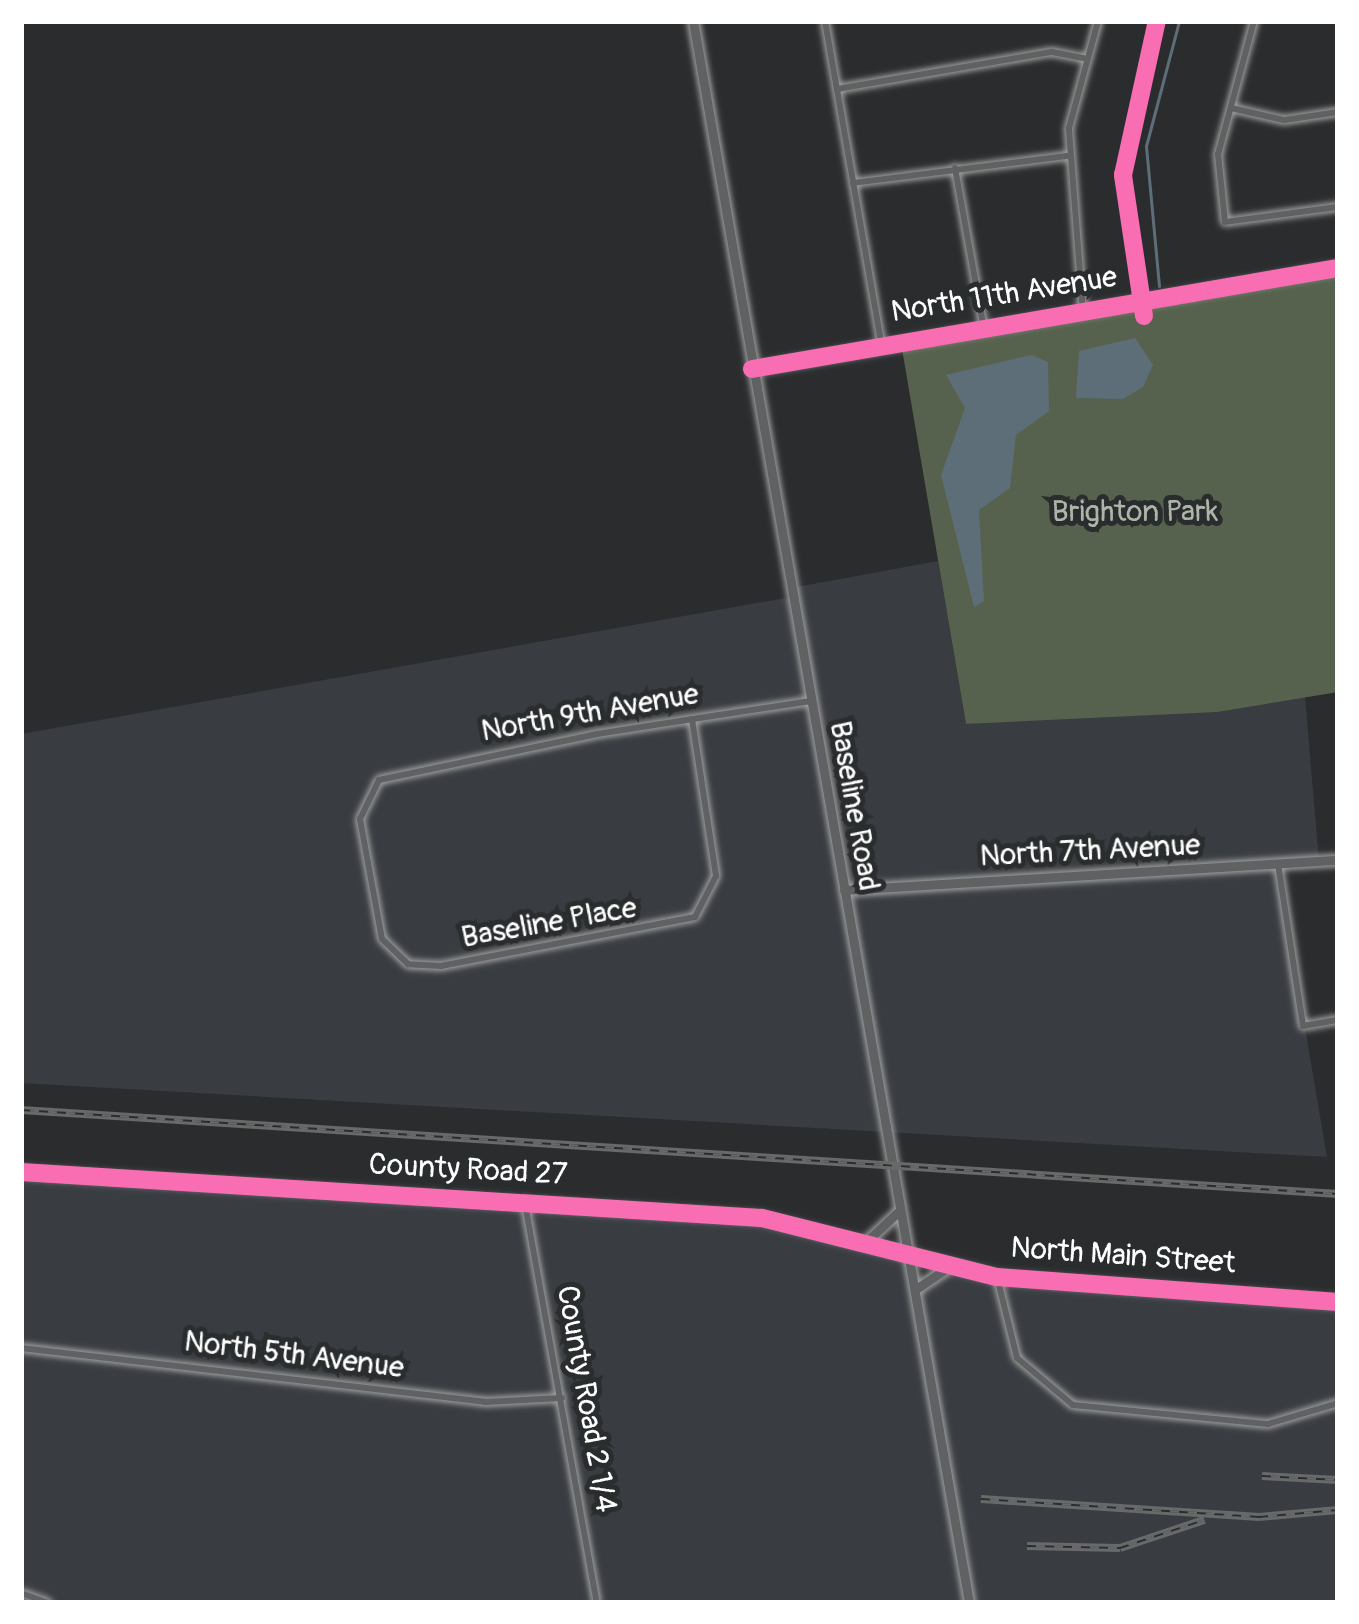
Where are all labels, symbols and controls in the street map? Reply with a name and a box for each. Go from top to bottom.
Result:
street label: North 11th Avenue [889,259,1119,331]
park label: Brighton Park [1052,494,1218,530]
street label: North 9th Avenue [478,676,702,750]
street label: Baseline Road [821,718,887,894]
street label: North 7th Avenue [979,827,1201,875]
street label: Baseline Place [459,890,639,956]
street label: County Road 27 [368,1147,568,1193]
street label: North Main Street [1009,1230,1237,1282]
street label: County Road 2 1/4 [548,1283,624,1515]
street label: North 5th Avenue [182,1324,406,1386]

